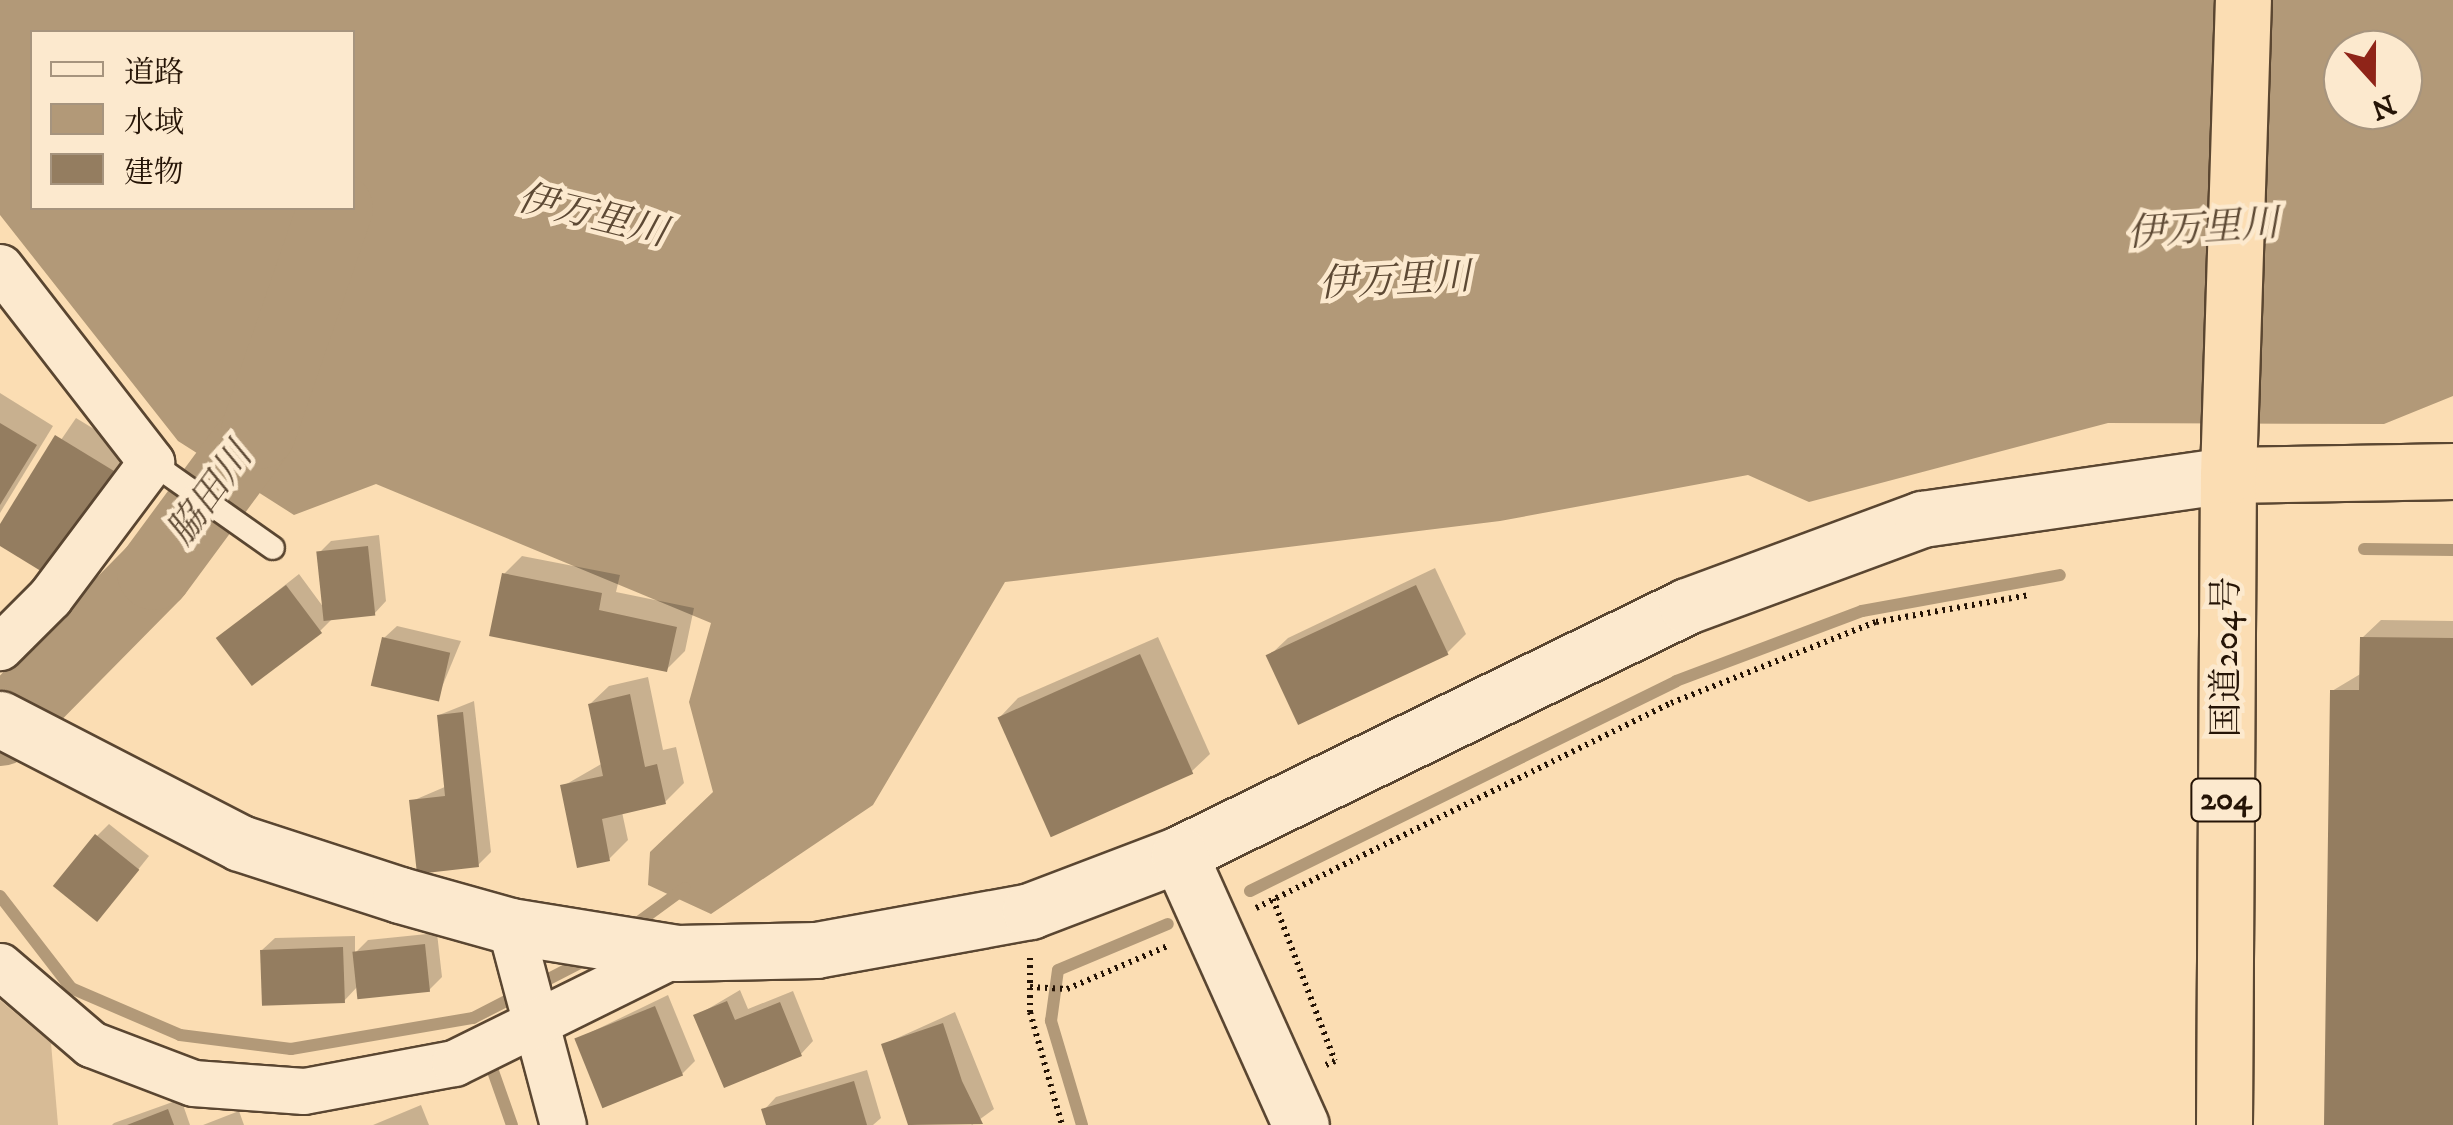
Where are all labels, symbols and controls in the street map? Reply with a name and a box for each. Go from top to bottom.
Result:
legend [30,30,355,210]
north arrow [2323,30,2423,130]
text: 道路 [124,55,184,92]
text: N [2366,86,2400,127]
text: 水域 [124,105,184,142]
text: 建物 [124,155,184,192]
water label: 伊万里川 [513,176,671,258]
water label: 伊万里川 [2126,202,2280,258]
water label: 伊万里川 [1318,255,1472,309]
water label: 脇田川 [159,435,263,555]
street label: 国道204号 [2206,576,2248,738]
road number: 204 [2188,773,2264,827]

